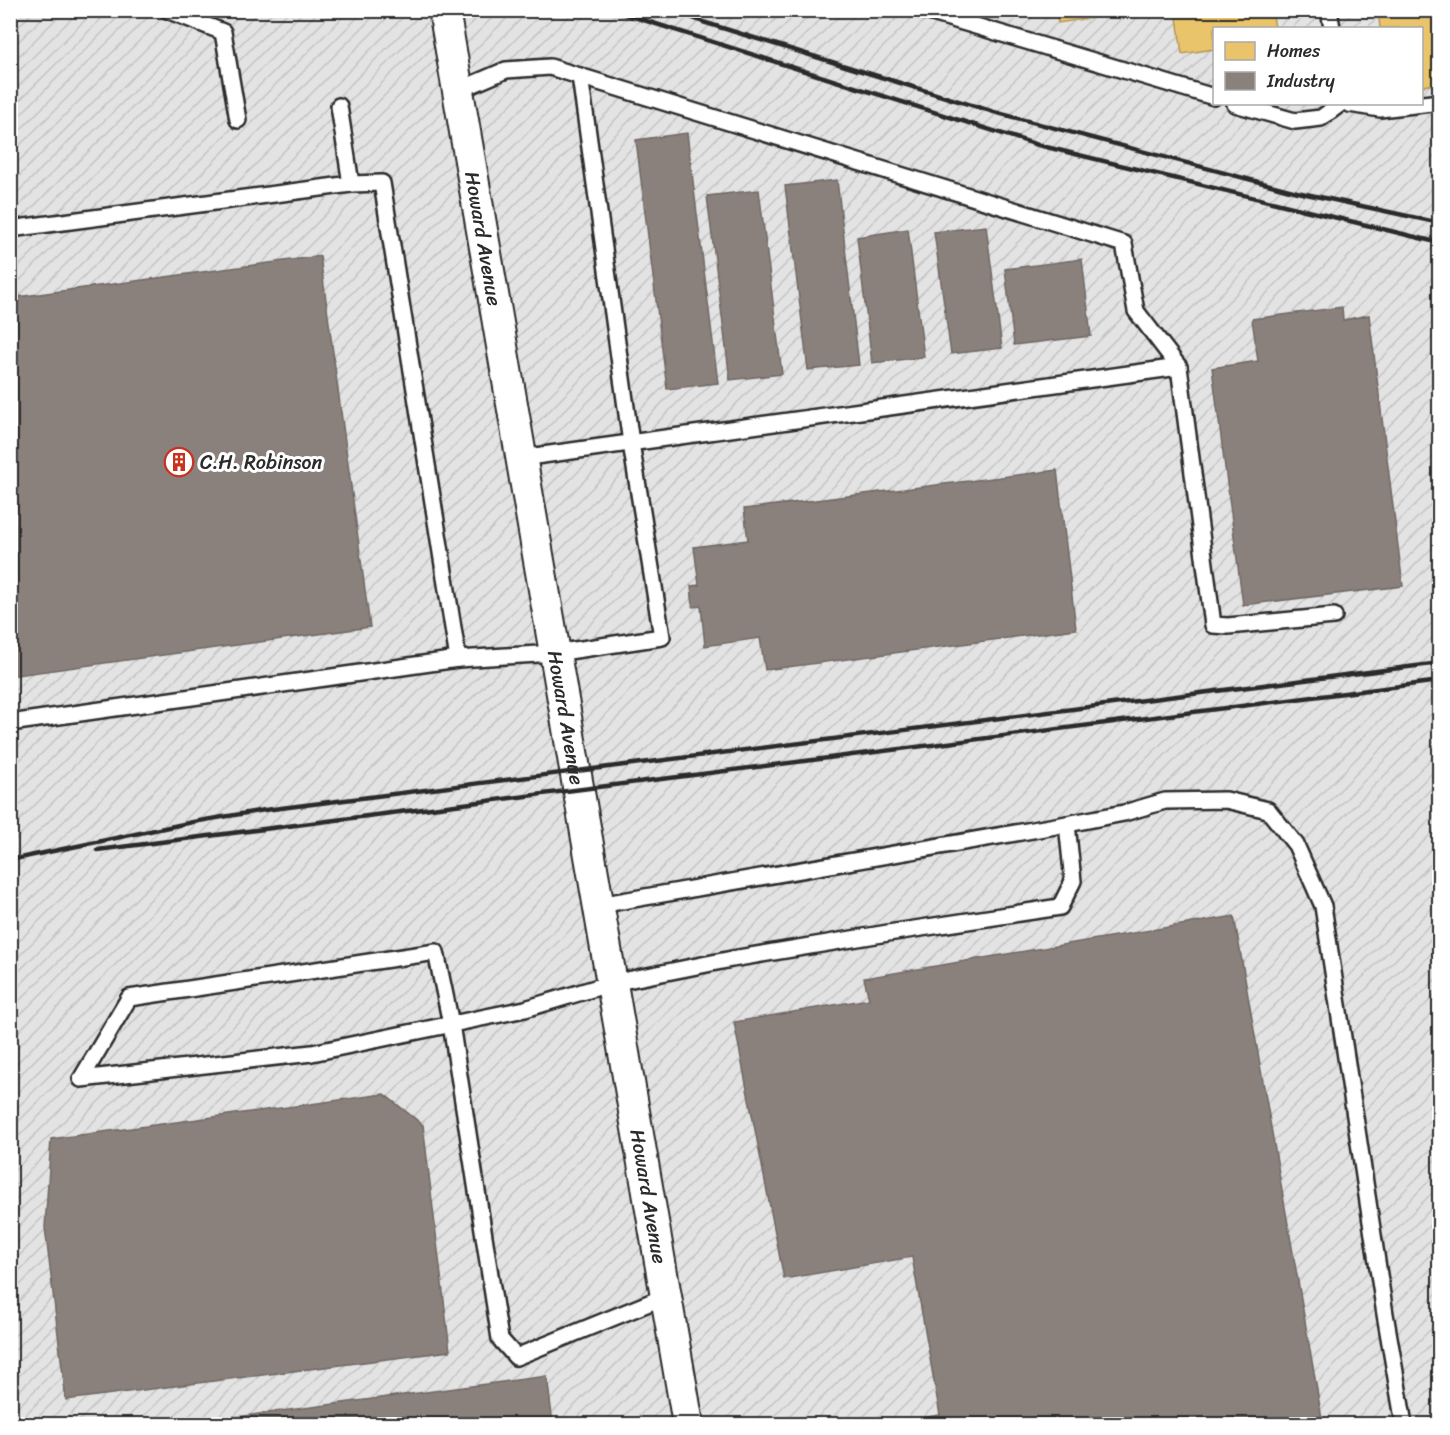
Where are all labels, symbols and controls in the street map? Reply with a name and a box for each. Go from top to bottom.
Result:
legend [1213,27,1423,105]
text: Homes [1267,35,1321,67]
text: Industry [1266,65,1336,97]
street label: Howard Avenue [454,169,512,309]
place label: C.H. Robinson [200,445,322,480]
building icon: C.H. Robinson [163,446,195,478]
street label: Howard Avenue [537,648,594,788]
street label: Howard Avenue [619,1127,677,1267]

